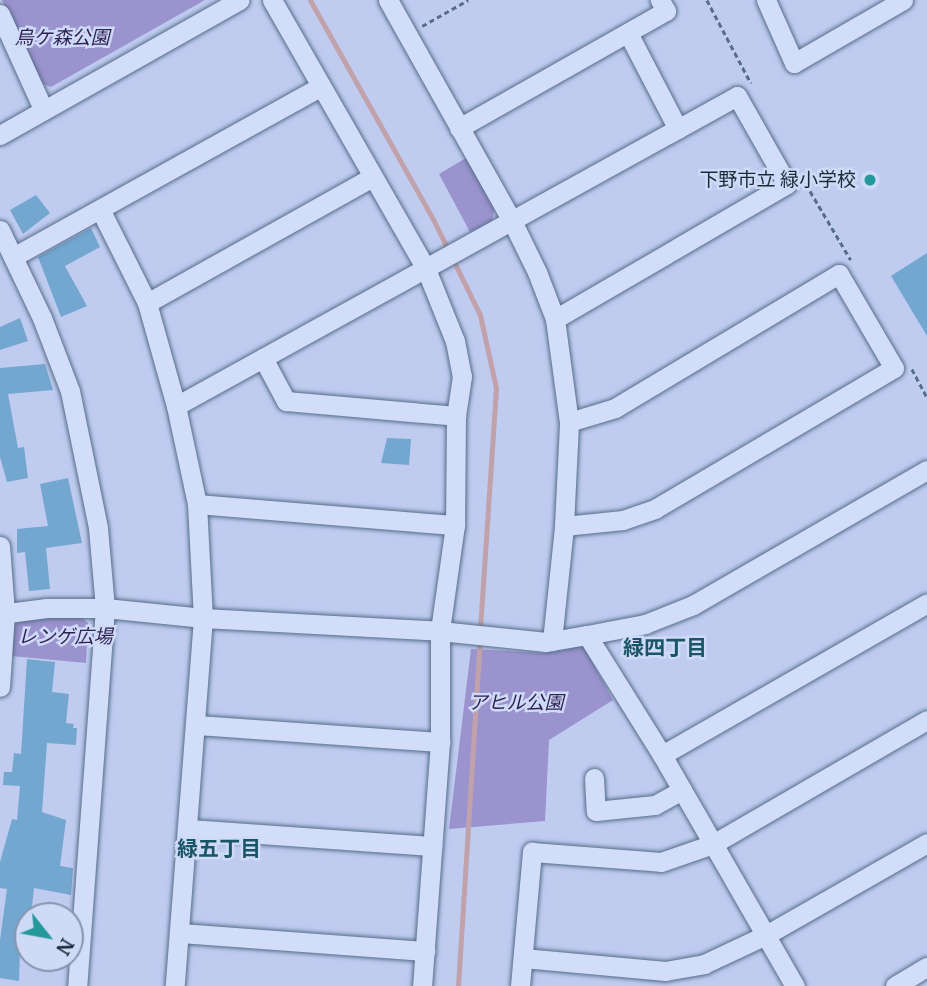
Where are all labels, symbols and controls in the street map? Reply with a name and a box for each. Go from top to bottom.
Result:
park label: 烏ケ森公園 [15,27,109,49]
place label: 下野市立 緑小学校 [699,169,856,191]
marker: 下野市立 緑小学校 [862,172,878,188]
park label: レンゲ広場 [18,626,112,648]
district label: 緑四丁目 [623,635,707,661]
park label: アヒル公園 [469,692,563,714]
district label: 緑五丁目 [177,836,261,862]
north arrow [14,902,84,972]
text: N [51,934,79,959]

